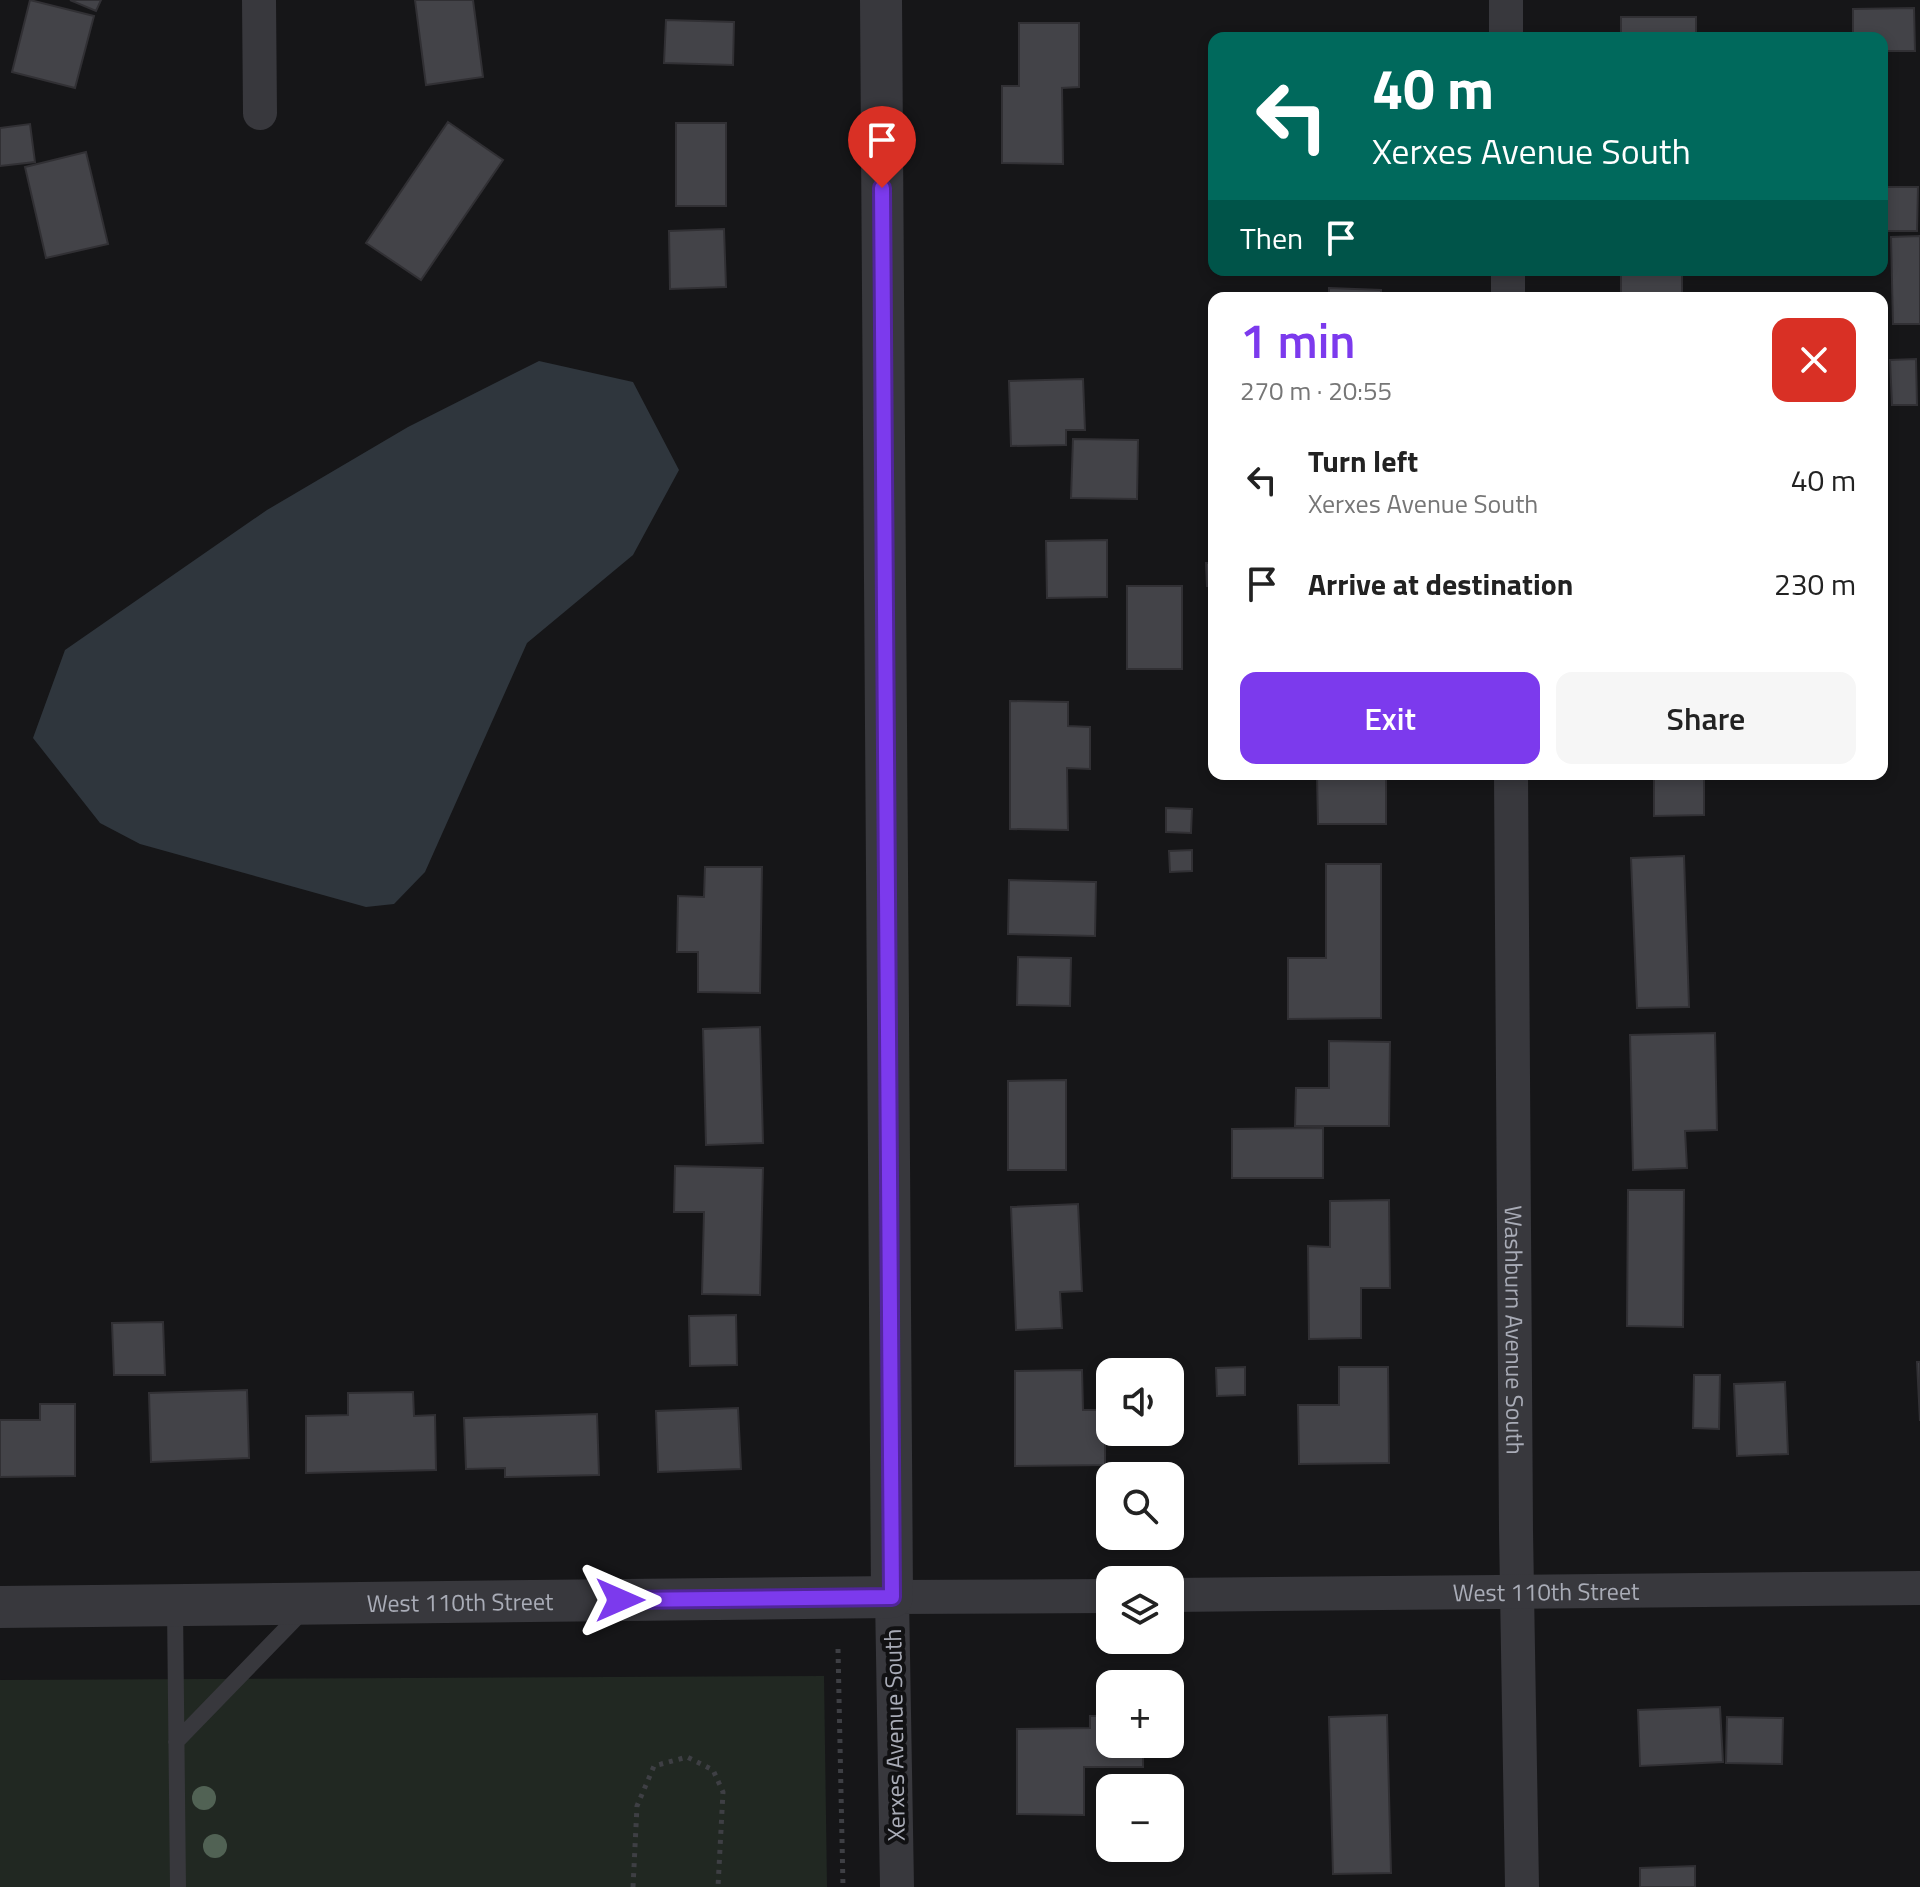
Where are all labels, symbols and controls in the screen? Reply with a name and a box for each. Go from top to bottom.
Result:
text: 40 m [1372,46,1494,131]
icon: left [1240,64,1344,168]
pin [848,106,916,188]
icon: arrive [860,118,904,162]
text: Xerxes Avenue South [1372,123,1691,178]
text: Then [1240,215,1303,261]
icon: arrive [1319,216,1363,260]
text: 1 min [1240,304,1355,377]
button: close [1772,318,1856,402]
text: 270 m · 20:55 [1240,371,1392,410]
text: Turn left [1308,438,1418,484]
text: 40 m [1791,457,1856,503]
icon: left [1240,458,1284,502]
text: Xerxes Avenue South [1308,484,1538,523]
text: Arrive at destination [1308,561,1573,607]
text: 230 m [1774,561,1856,607]
icon: arrive [1240,562,1284,606]
button: Exit [1240,672,1540,764]
button: Share [1556,672,1856,764]
street label: Washburn Avenue South [1496,1205,1533,1455]
map controls [1096,1358,1184,1862]
button: sound [1096,1358,1184,1446]
button: search [1096,1462,1184,1550]
position arrow [578,1558,662,1642]
button: layers [1096,1566,1184,1654]
street label: West 110th Street [1452,1573,1640,1610]
street label: West 110th Street [366,1583,554,1621]
street label: Xerxes Avenue South [874,1628,914,1842]
button: + [1096,1670,1184,1758]
button: − [1096,1774,1184,1862]

